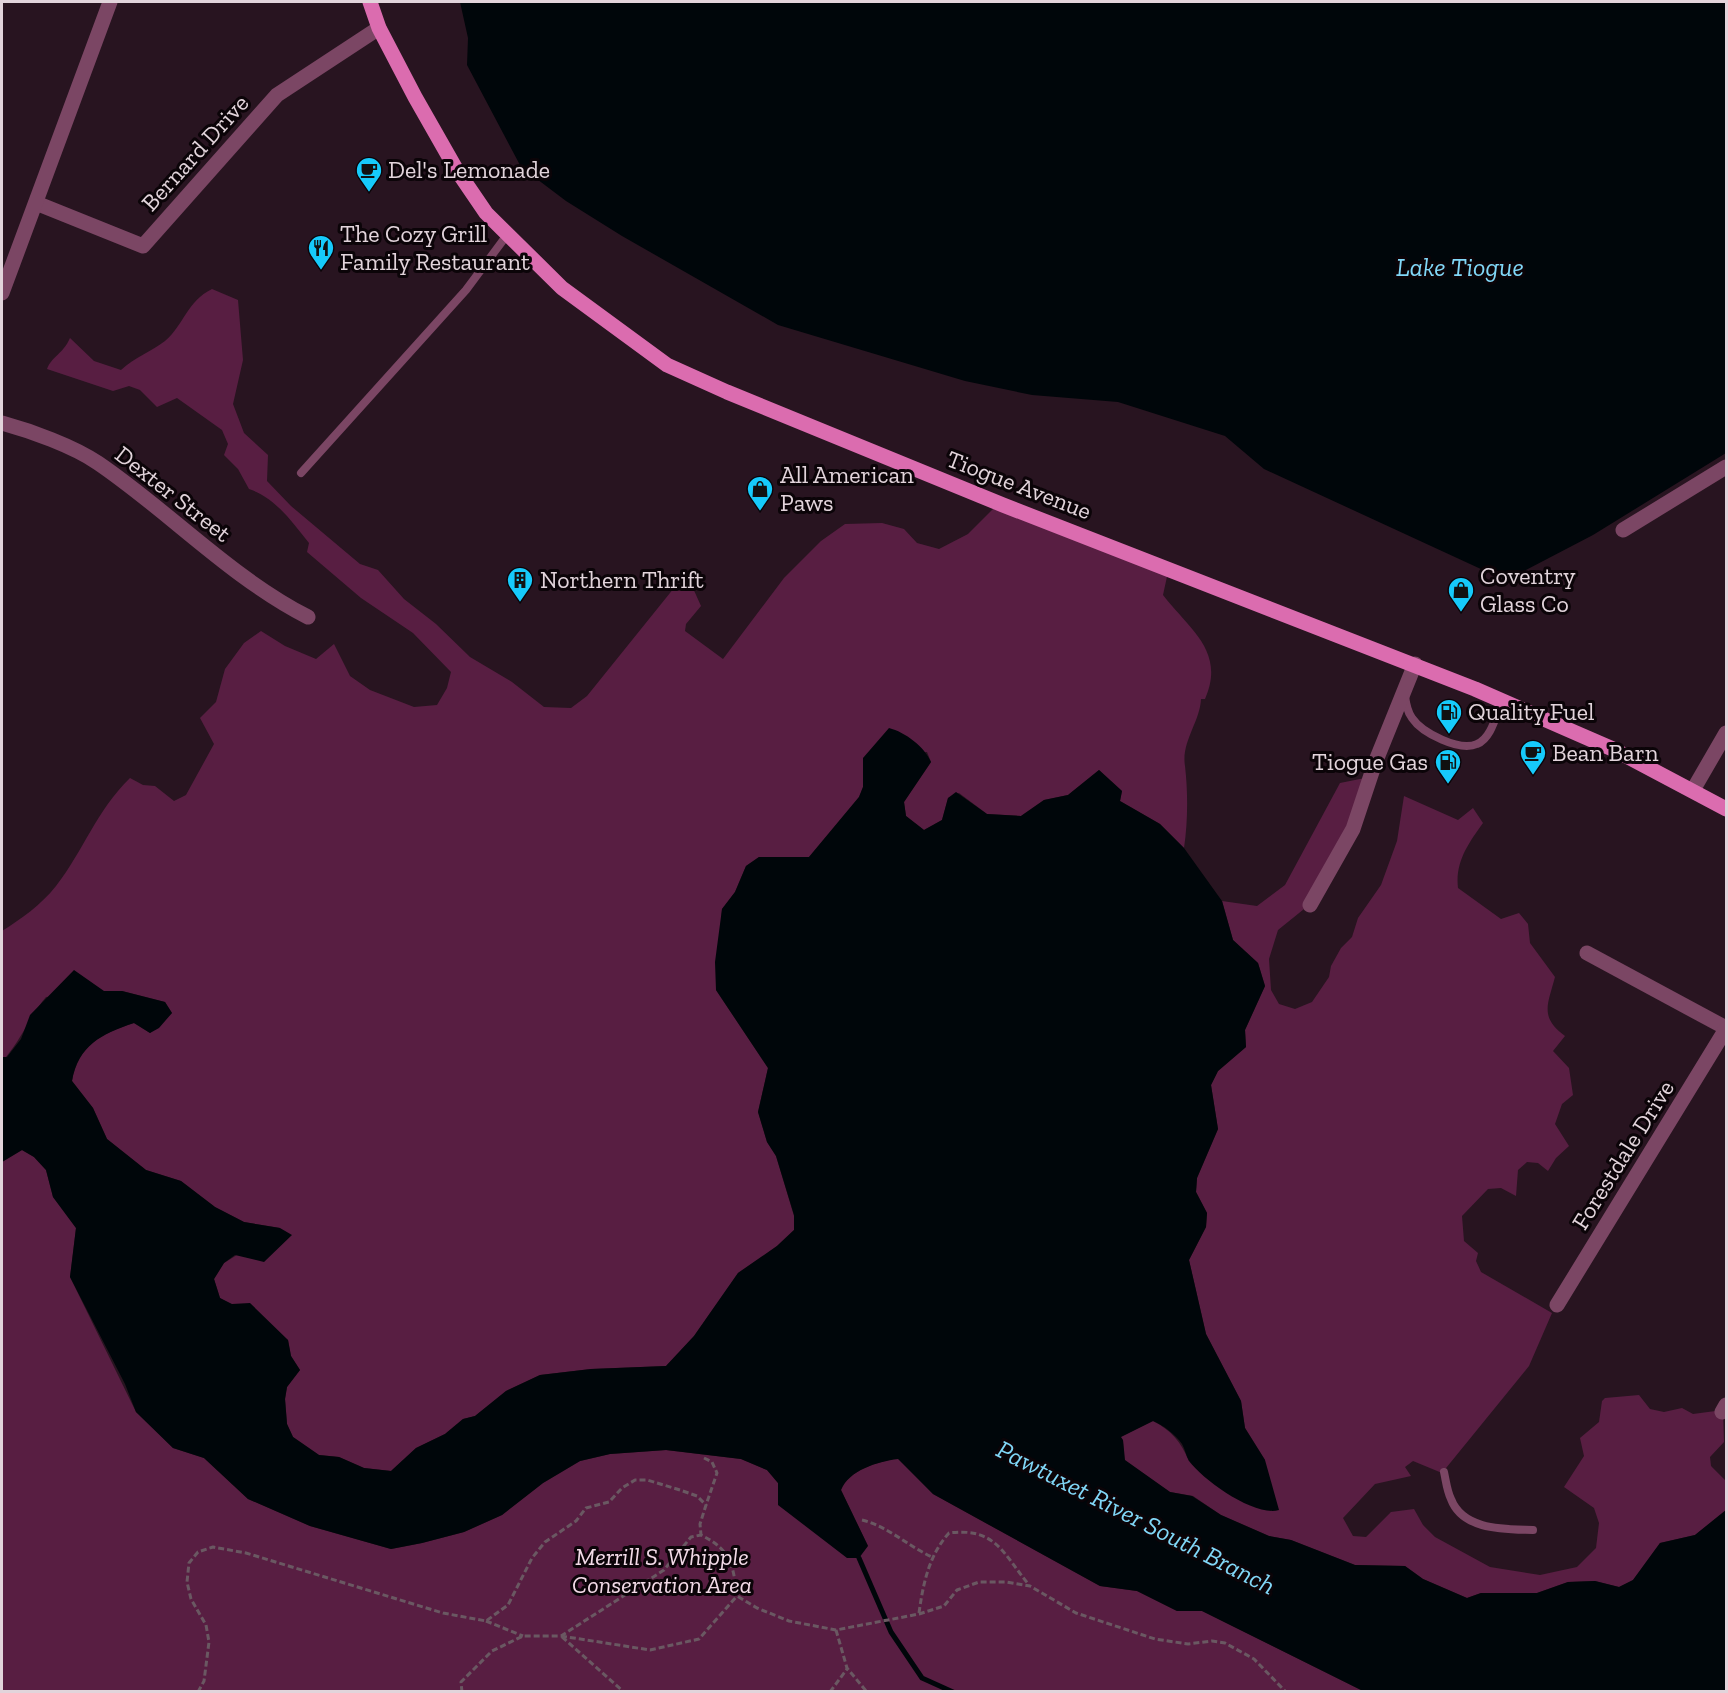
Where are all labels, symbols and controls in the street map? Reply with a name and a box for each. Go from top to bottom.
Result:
street label: Bernard Drive [135,89,254,217]
cafe icon: Del's Lemonade [354,155,384,193]
place label: Del's Lemonade [388,155,550,184]
place label: The Cozy Grill Family Restaurant [340,219,530,276]
restaurant icon: The Cozy Grill Family Restaurant [306,233,336,271]
water label: Lake Tiogue [1396,251,1524,283]
street label: Dexter Street [110,439,237,548]
street label: Tiogue Avenue [943,444,1096,525]
place label: All American Paws [780,460,914,517]
shop icon: All American Paws [745,474,775,512]
place label: Coventry Glass Co [1480,561,1576,618]
building icon: Northern Thrift [505,565,535,603]
place label: Northern Thrift [540,565,704,594]
shop icon: Coventry Glass Co [1446,575,1476,613]
fuel station icon: Quality Fuel [1434,697,1464,735]
place label: Quality Fuel [1468,697,1594,726]
cafe icon: Bean Barn [1518,738,1548,776]
place label: Bean Barn [1552,738,1659,767]
place label: Tiogue Gas [1312,747,1428,776]
fuel station icon: Tiogue Gas [1433,747,1463,785]
street label: Forestdale Drive [1565,1075,1680,1235]
water label: Pawtuxet River South Branch [991,1433,1281,1601]
park label: Merrill S. Whipple Conservation Area [572,1542,752,1599]

